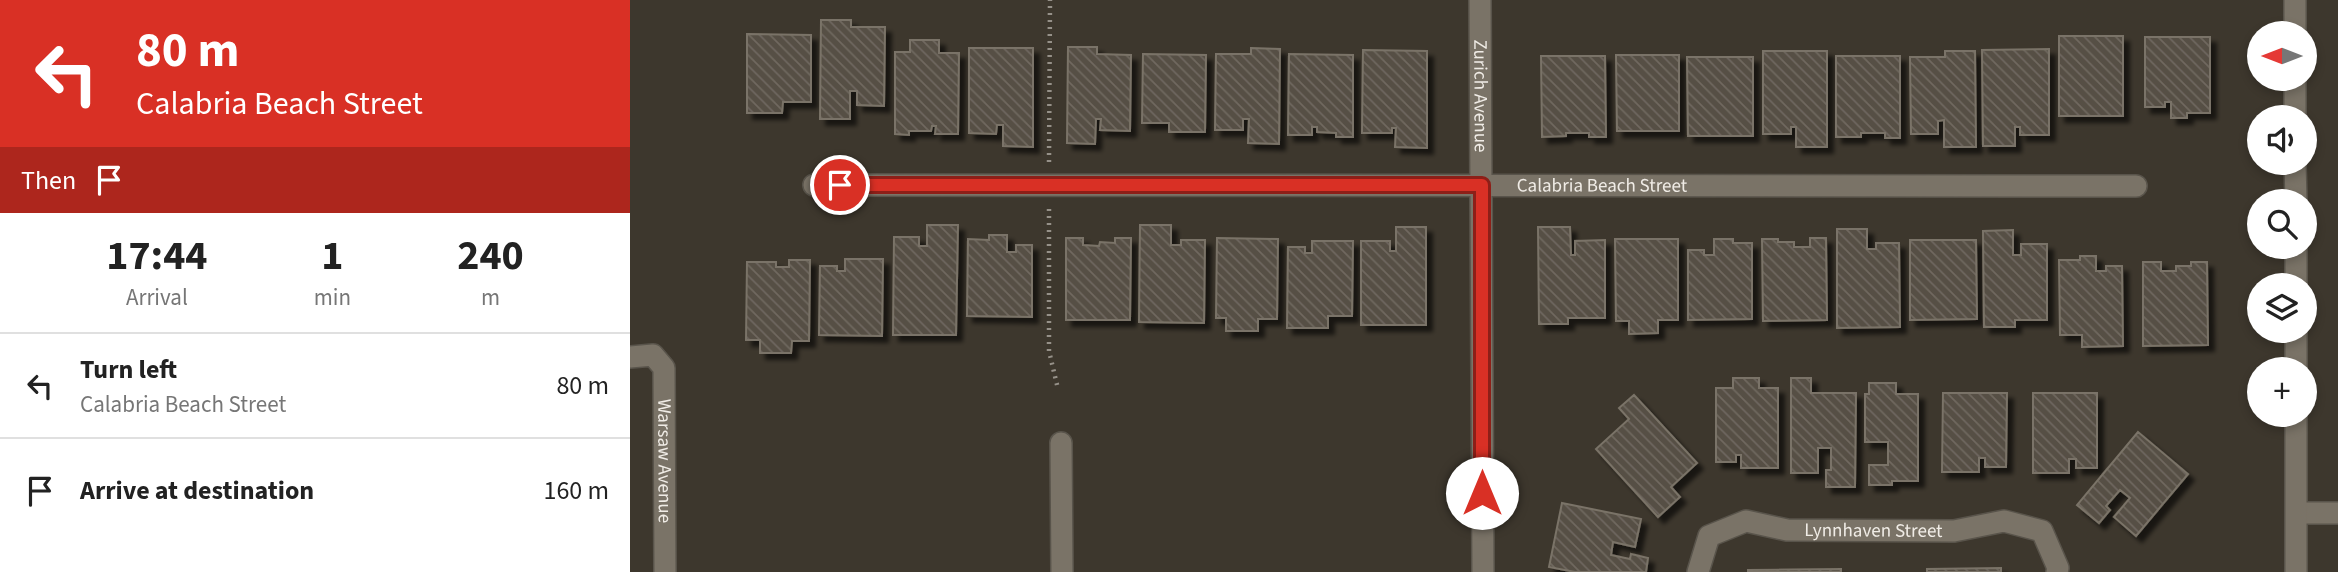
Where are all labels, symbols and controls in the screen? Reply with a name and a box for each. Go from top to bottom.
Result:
text: 80 m [136,16,240,86]
north arrow [2247,21,2317,91]
map controls [2247,21,2317,427]
icon: left [21,28,112,119]
street label: Zurich Avenue [1467,39,1494,153]
text: Calabria Beach Street [136,81,423,127]
button: sound [2247,105,2317,175]
pin [810,155,870,215]
icon: arrive [90,161,128,199]
text: Then [21,162,76,199]
icon: arrive [821,166,859,204]
street label: Calabria Beach Street [1517,172,1688,199]
button: search [2247,189,2317,259]
text: 17:44 [106,226,208,286]
text: 1 [321,226,343,286]
text: 240 [457,226,524,286]
button: layers [2247,273,2317,343]
text: Arrival [126,281,188,314]
text: min [314,281,351,314]
text: m [481,281,500,314]
text: Turn left [80,351,177,388]
button: + [2247,357,2317,427]
icon: left [21,367,59,405]
text: 80 m [556,367,609,404]
text: Calabria Beach Street [80,388,286,421]
street label: Warsaw Avenue [651,399,678,523]
position arrow [1445,456,1519,530]
icon: arrive [21,472,59,510]
text: Arrive at destination [80,472,314,509]
text: 160 m [543,472,609,509]
street label: Lynnhaven Street [1804,517,1943,544]

